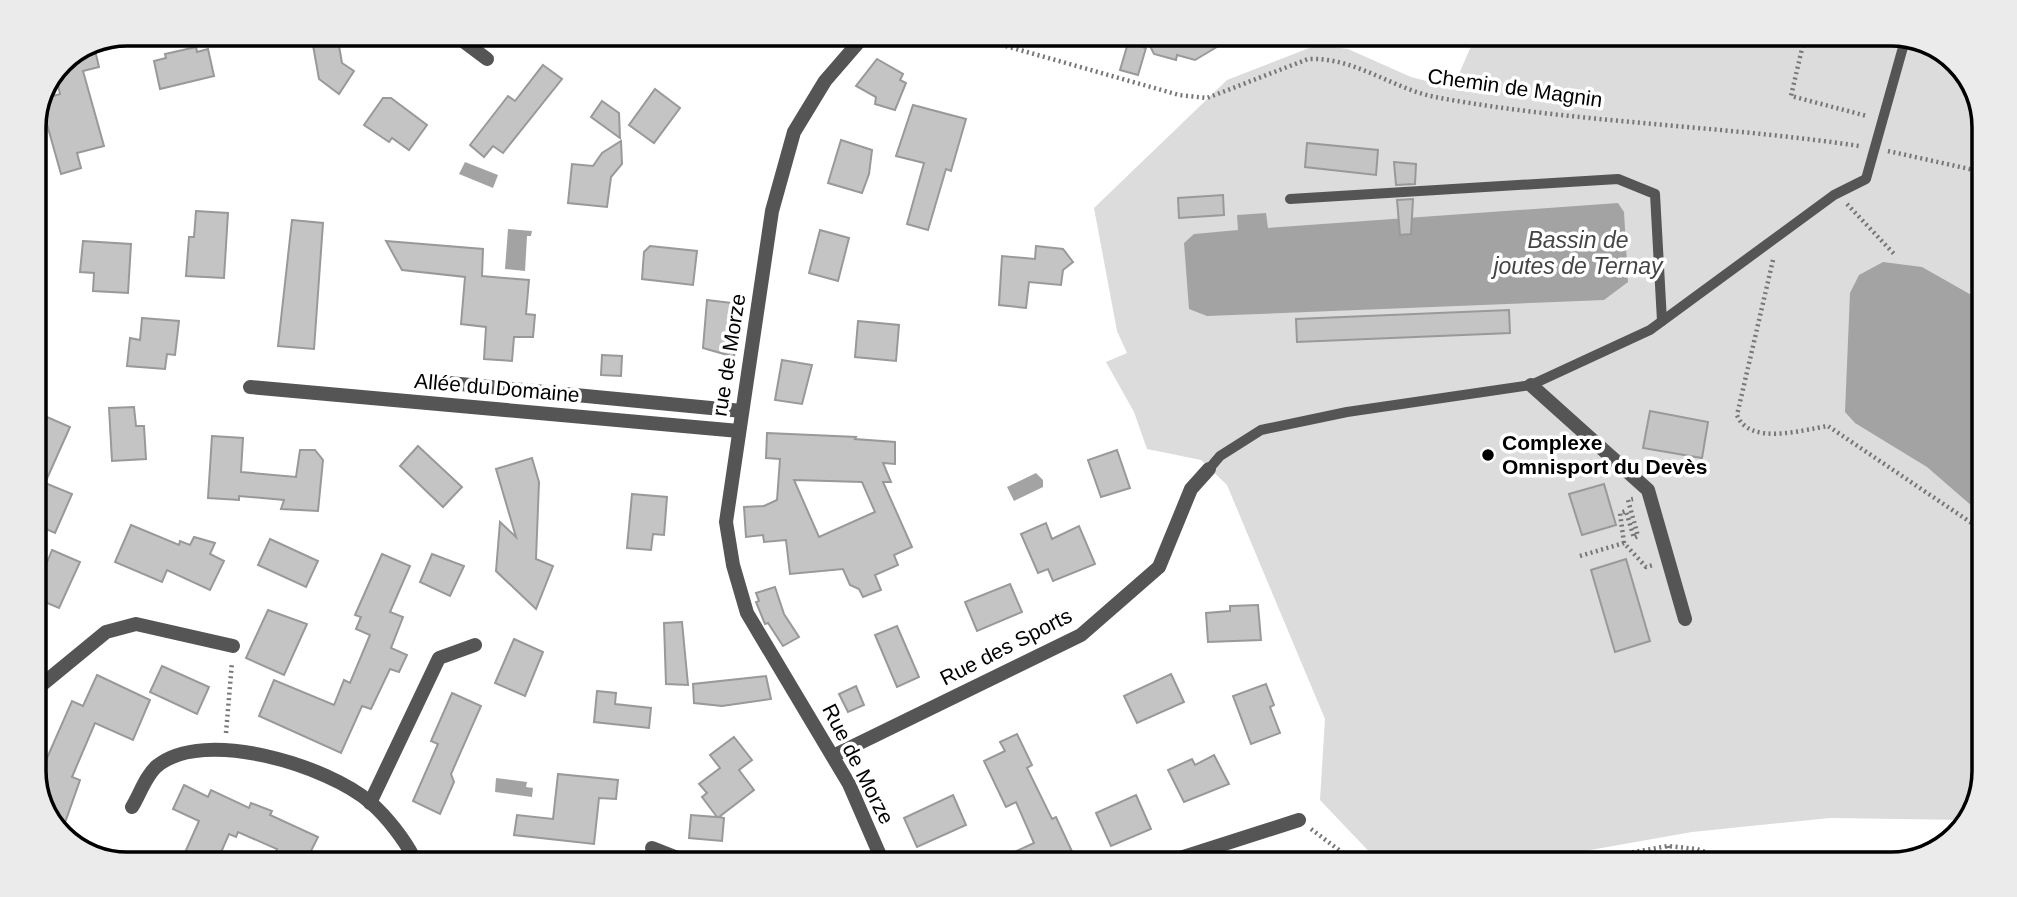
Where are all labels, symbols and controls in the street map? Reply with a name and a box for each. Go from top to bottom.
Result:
street label: Chemin de Magnin [1426,64,1604,111]
water label: Bassin de joutes de Ternay [1490,227,1664,279]
street label: rue de Morze [707,292,750,418]
street label: Allée du Domaine [413,369,581,406]
place label: Complexe Omnisport du Devès [1502,431,1707,478]
marker: Complexe Omnisport du Devès [1480,447,1496,463]
street label: Rue des Sports [936,603,1075,690]
street label: Rue de Morze [818,700,899,828]

